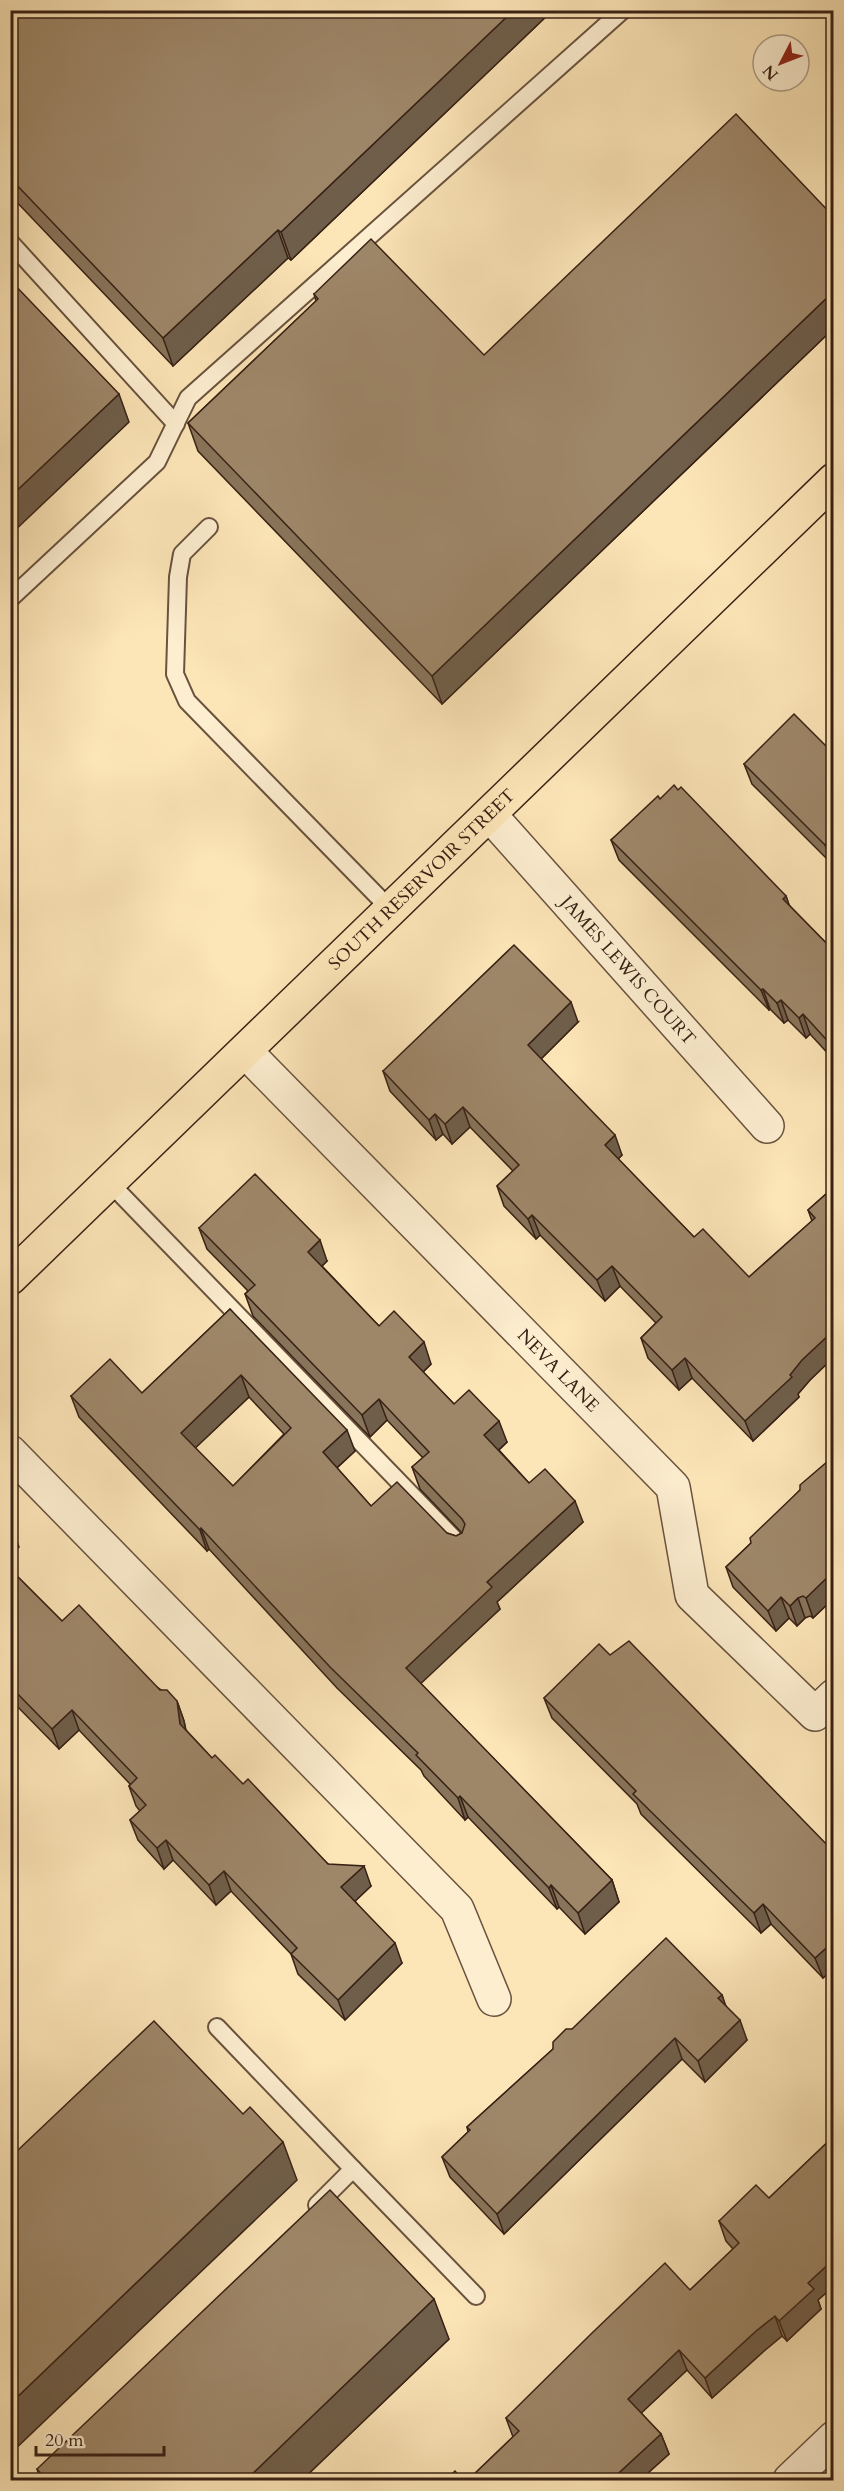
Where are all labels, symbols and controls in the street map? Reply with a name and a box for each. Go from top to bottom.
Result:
north arrow [751,33,811,93]
text: N [758,60,783,85]
street label: SOUTH RESERVOIR STREET [323,783,520,976]
street label: JAMES LEWIS COURT [553,888,702,1051]
street label: NEVA LANE [512,1323,605,1417]
scale bar [36,2419,164,2457]
text: 20 m [45,2428,84,2453]

